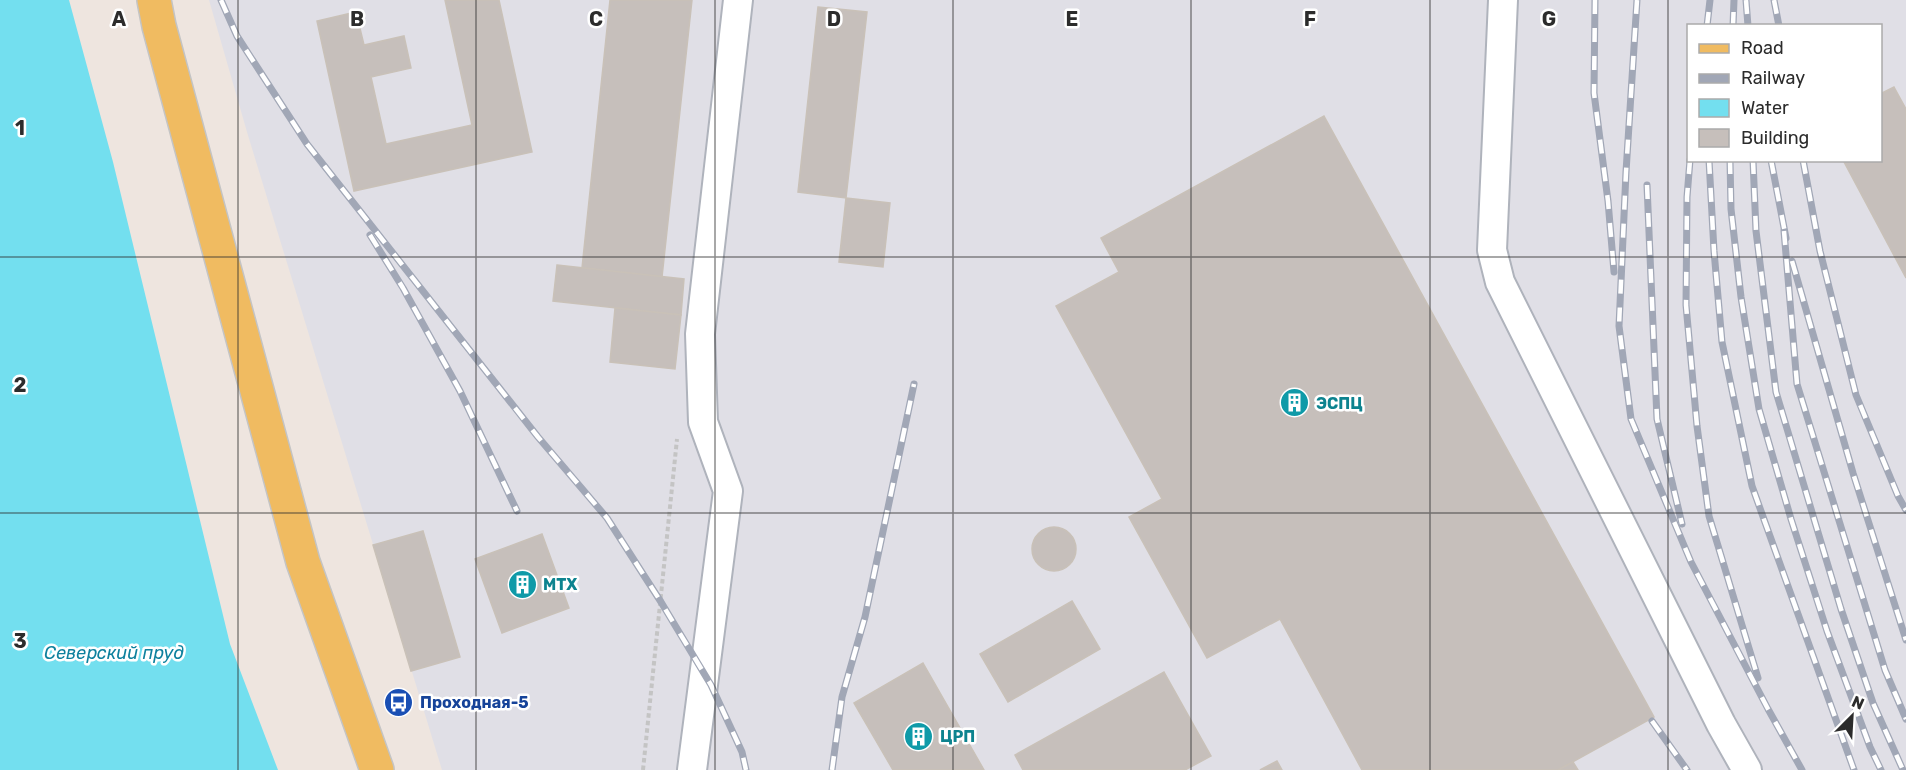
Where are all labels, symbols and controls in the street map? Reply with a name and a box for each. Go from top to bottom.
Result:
text: A [112,7,127,31]
text: B [350,7,364,31]
text: C [589,7,603,31]
text: D [827,7,841,31]
text: E [1066,7,1078,31]
text: F [1304,7,1316,31]
text: G [1542,7,1556,31]
legend [1687,24,1882,162]
text: Road [1741,37,1784,59]
text: Railway [1741,67,1805,89]
text: Water [1741,97,1789,119]
text: 1 [15,116,25,140]
text: Building [1741,127,1809,149]
text: 2 [14,373,27,397]
building icon: ЭСПЦ [1279,387,1311,419]
place label: ЭСПЦ [1316,394,1363,413]
building icon: МТХ [506,568,538,600]
place label: МТХ [543,575,577,594]
text: 3 [13,629,27,653]
water label: Северский пруд [44,642,184,664]
bus stop icon: Проходная-5 [383,686,415,718]
north arrow [1822,686,1882,746]
text: N [1849,692,1867,714]
place label: Проходная-5 [420,693,529,712]
building icon: ЦРП [903,720,935,752]
place label: ЦРП [940,727,975,746]

